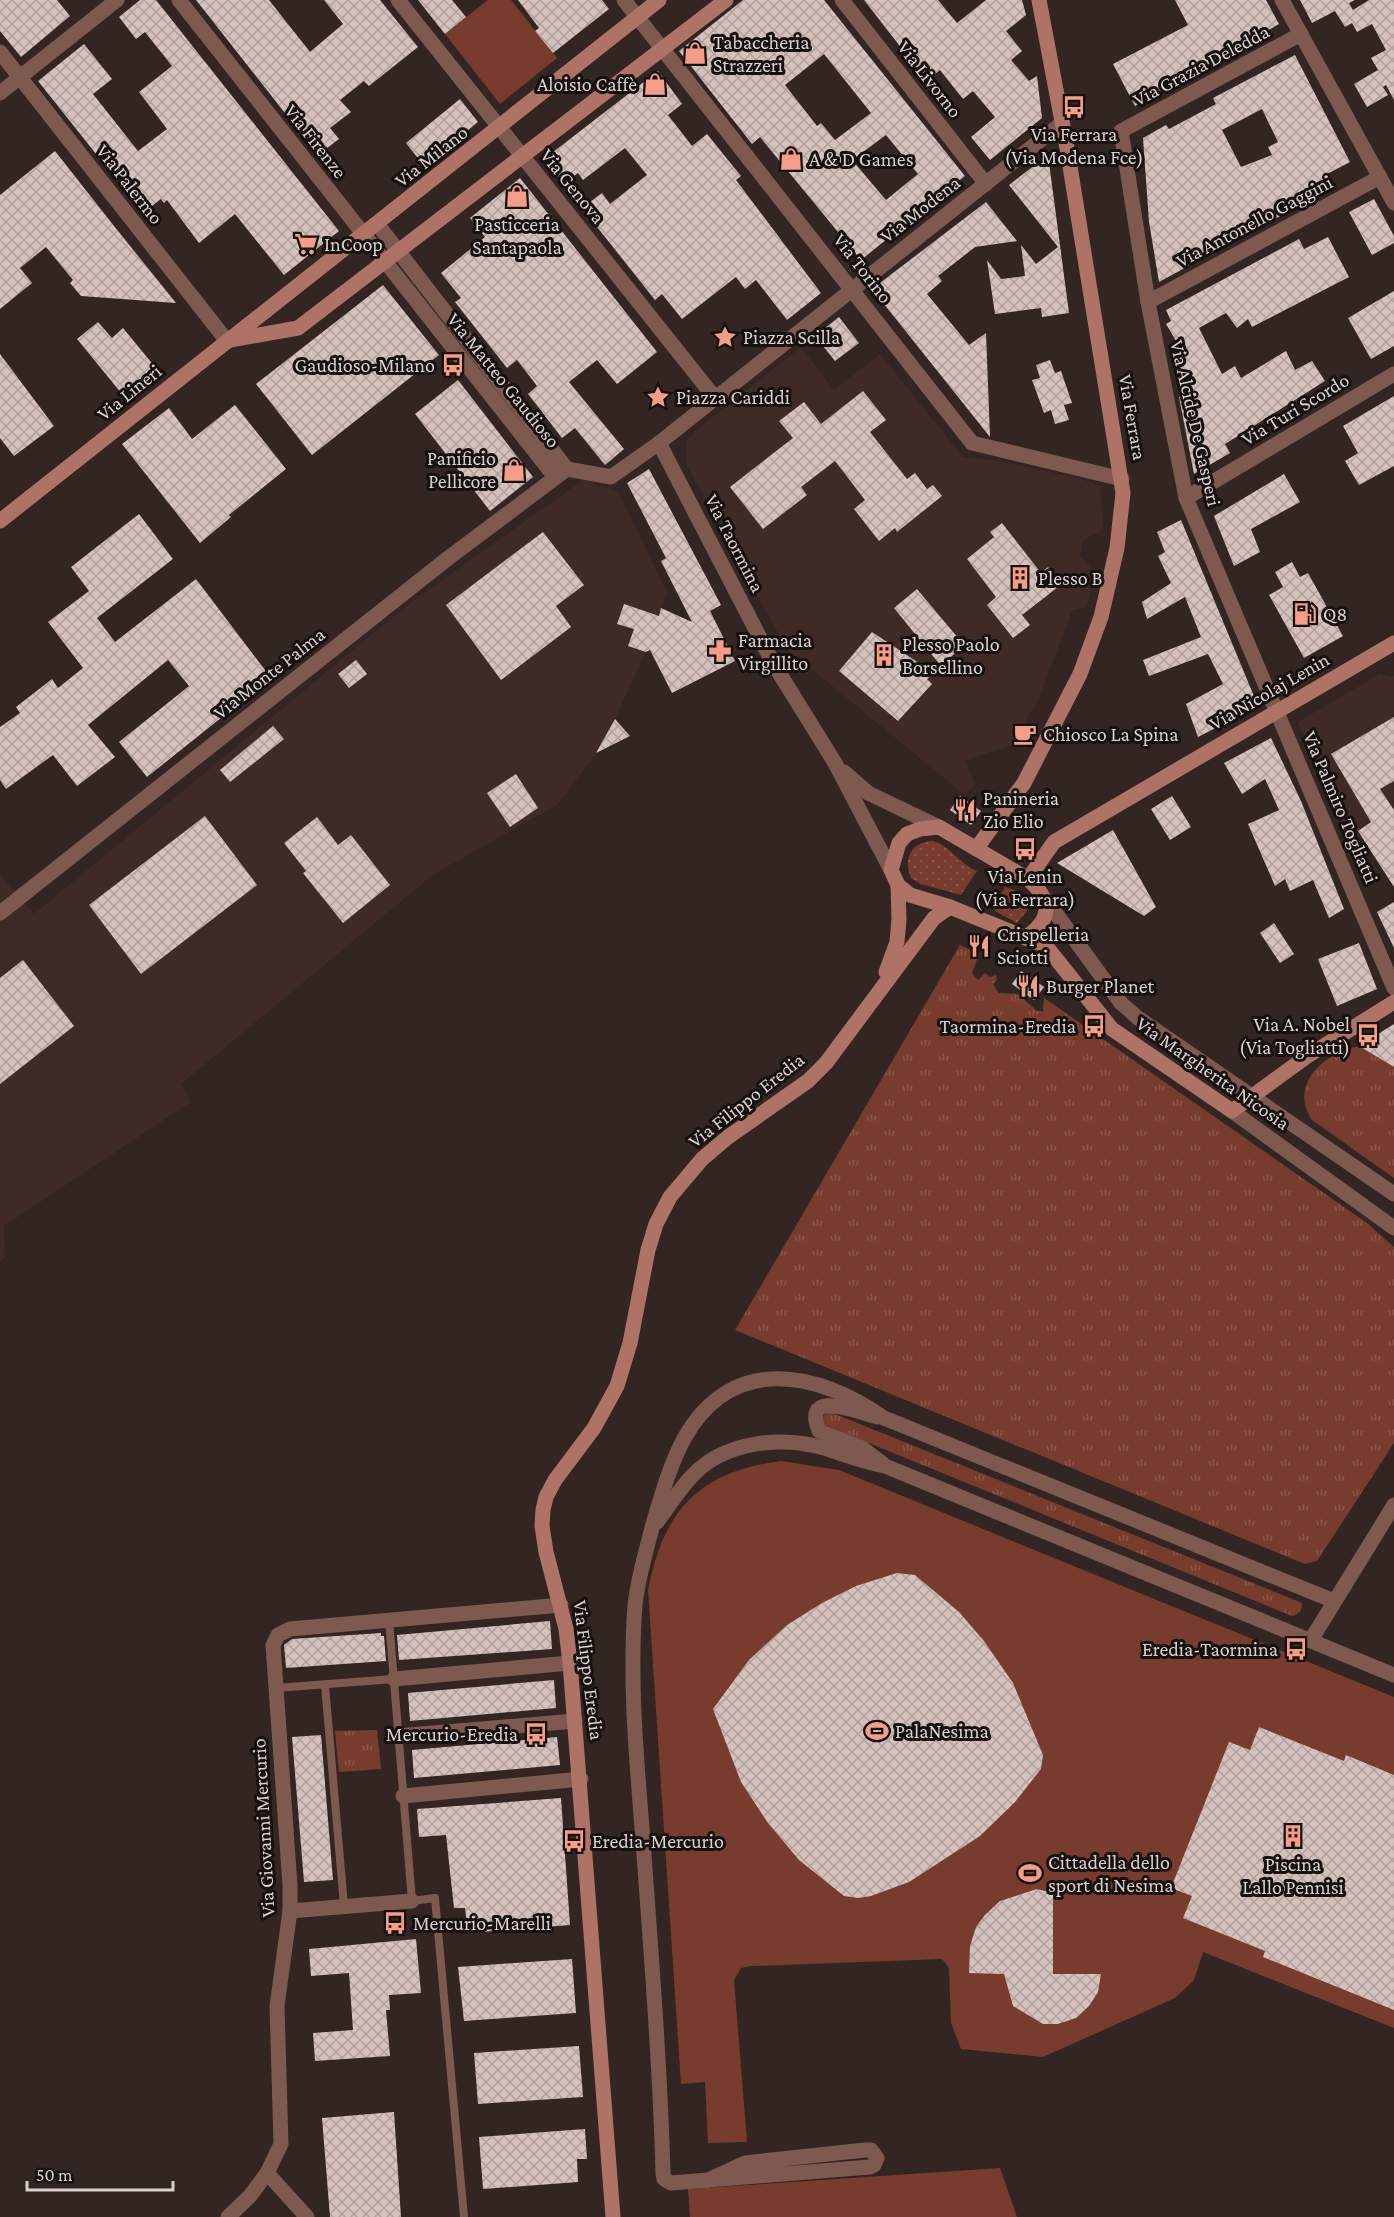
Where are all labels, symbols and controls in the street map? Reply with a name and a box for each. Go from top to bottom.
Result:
street label: Via Grazia Deledda [1129,20,1273,110]
place label: Tabaccheria Strazzeri [713,31,810,76]
street label: Via Livorno [893,36,967,122]
shop icon: Tabaccheria Strazzeri [682,40,708,66]
shop icon: Aloisio Caffè [642,71,668,97]
place label: Aloisio Caffè [537,73,637,95]
bus stop icon: Via Ferrara (Via Modena Fce) [1061,94,1087,120]
street label: Via Firenze [280,100,352,183]
street label: Via Milano [390,121,472,191]
place label: Via Ferrara (Via Modena Fce) [1005,123,1143,169]
street label: Via Palermo [92,140,168,228]
street label: Via Genova [536,144,610,228]
shop icon: A & D Games [778,146,804,172]
place label: A & D Games [809,148,914,170]
street label: Via Antonello Gaggini [1172,170,1336,272]
street label: Via Modena [876,171,964,247]
shop icon: Pasticceria Santapaola [504,183,530,209]
place label: Pasticceria Santapaola [472,213,562,259]
street label: Via Torino [829,229,897,307]
supermarket icon: InCoop [293,231,319,257]
place label: InCoop [324,233,383,256]
street label: Via Matteo Gaudioso [443,308,565,452]
place icon: Piazza Scilla [712,324,738,350]
place label: Piazza Scilla [743,326,840,348]
street label: Via Alcide De Gasperi [1165,338,1226,508]
bus stop icon: Gaudioso-Milano [440,352,466,378]
place label: Gaudioso-Milano [294,354,435,376]
street label: Via Lineri [92,359,166,425]
street label: Via Turi Scordo [1237,368,1353,450]
street label: Via Ferrara [1115,372,1151,462]
place icon: Piazza Cariddi [645,384,671,410]
place label: Piazza Cariddi [676,386,790,408]
place label: Panificio Pellicore [427,447,496,492]
shop icon: Panificio Pellicore [501,457,527,483]
street label: Via Taormina [701,490,769,596]
building icon: Plesso B [1007,565,1033,591]
place label: Plesso B [1038,567,1102,589]
fuel station icon: Q8 [1292,601,1318,627]
place label: Q8 [1323,603,1347,625]
street label: Via Monte Palma [209,623,329,723]
place label: Farmacia Virgillito [738,629,812,675]
place label: Plesso Paolo Borsellino [902,633,1000,678]
pharmacy icon: Farmacia Virgillito [707,638,733,664]
building icon: Plesso Paolo Borsellino [871,642,897,668]
street label: Via Nicolaj Lenin [1205,648,1333,735]
cafe icon: Chiosco La Spina [1012,721,1038,747]
place label: Chiosco La Spina [1043,723,1179,746]
street label: Via Palmiro Togliatti [1298,728,1383,887]
place label: Panineria Zio Elio [983,787,1059,832]
restaurant icon: Panineria Zio Elio [952,797,978,823]
bus stop icon: Via Lenin (Via Ferrara) [1012,836,1038,862]
place label: Via Lenin (Via Ferrara) [975,865,1075,911]
place label: Crispelleria Sciotti [997,923,1089,968]
restaurant icon: Crispelleria Sciotti [966,933,992,959]
restaurant icon: Burger Planet [1015,973,1041,999]
place label: Burger Planet [1046,975,1155,998]
street label: Via Margherita Nicosia [1132,1012,1294,1135]
bus stop icon: Taormina-Eredia [1081,1013,1107,1039]
place label: Via A. Nobel (Via Togliatti) [1239,1013,1350,1059]
place label: Taormina-Eredia [940,1015,1076,1037]
bus stop icon: Via A. Nobel (Via Togliatti) [1355,1022,1381,1048]
street label: Via Filippo Eredia [684,1048,809,1153]
street label: Via Filippo Eredia [569,1599,608,1741]
bus stop icon: Eredia-Taormina [1283,1636,1309,1662]
place label: Eredia-Taormina [1142,1638,1278,1660]
sports icon: PalaNesima [864,1718,890,1744]
place label: PalaNesima [895,1720,989,1742]
bus stop icon: Mercurio-Eredia [523,1721,549,1747]
place label: Mercurio-Eredia [386,1723,518,1745]
street label: Via Giovanni Mercurio [247,1738,279,1918]
building icon: Piscina Lallo Pennisi [1280,1823,1306,1849]
bus stop icon: Eredia-Mercurio [561,1828,587,1854]
place label: Eredia-Mercurio [592,1830,724,1852]
place label: Cittadella dello sport di Nesima [1048,1851,1174,1897]
place label: Piscina Lallo Pennisi [1242,1853,1344,1898]
sports icon: Cittadella dello sport di Nesima [1017,1860,1043,1886]
bus stop icon: Mercurio-Marelli [382,1910,408,1936]
place label: Mercurio-Marelli [413,1912,551,1934]
scale bar [27,2154,172,2192]
text: 50 m [36,2165,73,2185]

